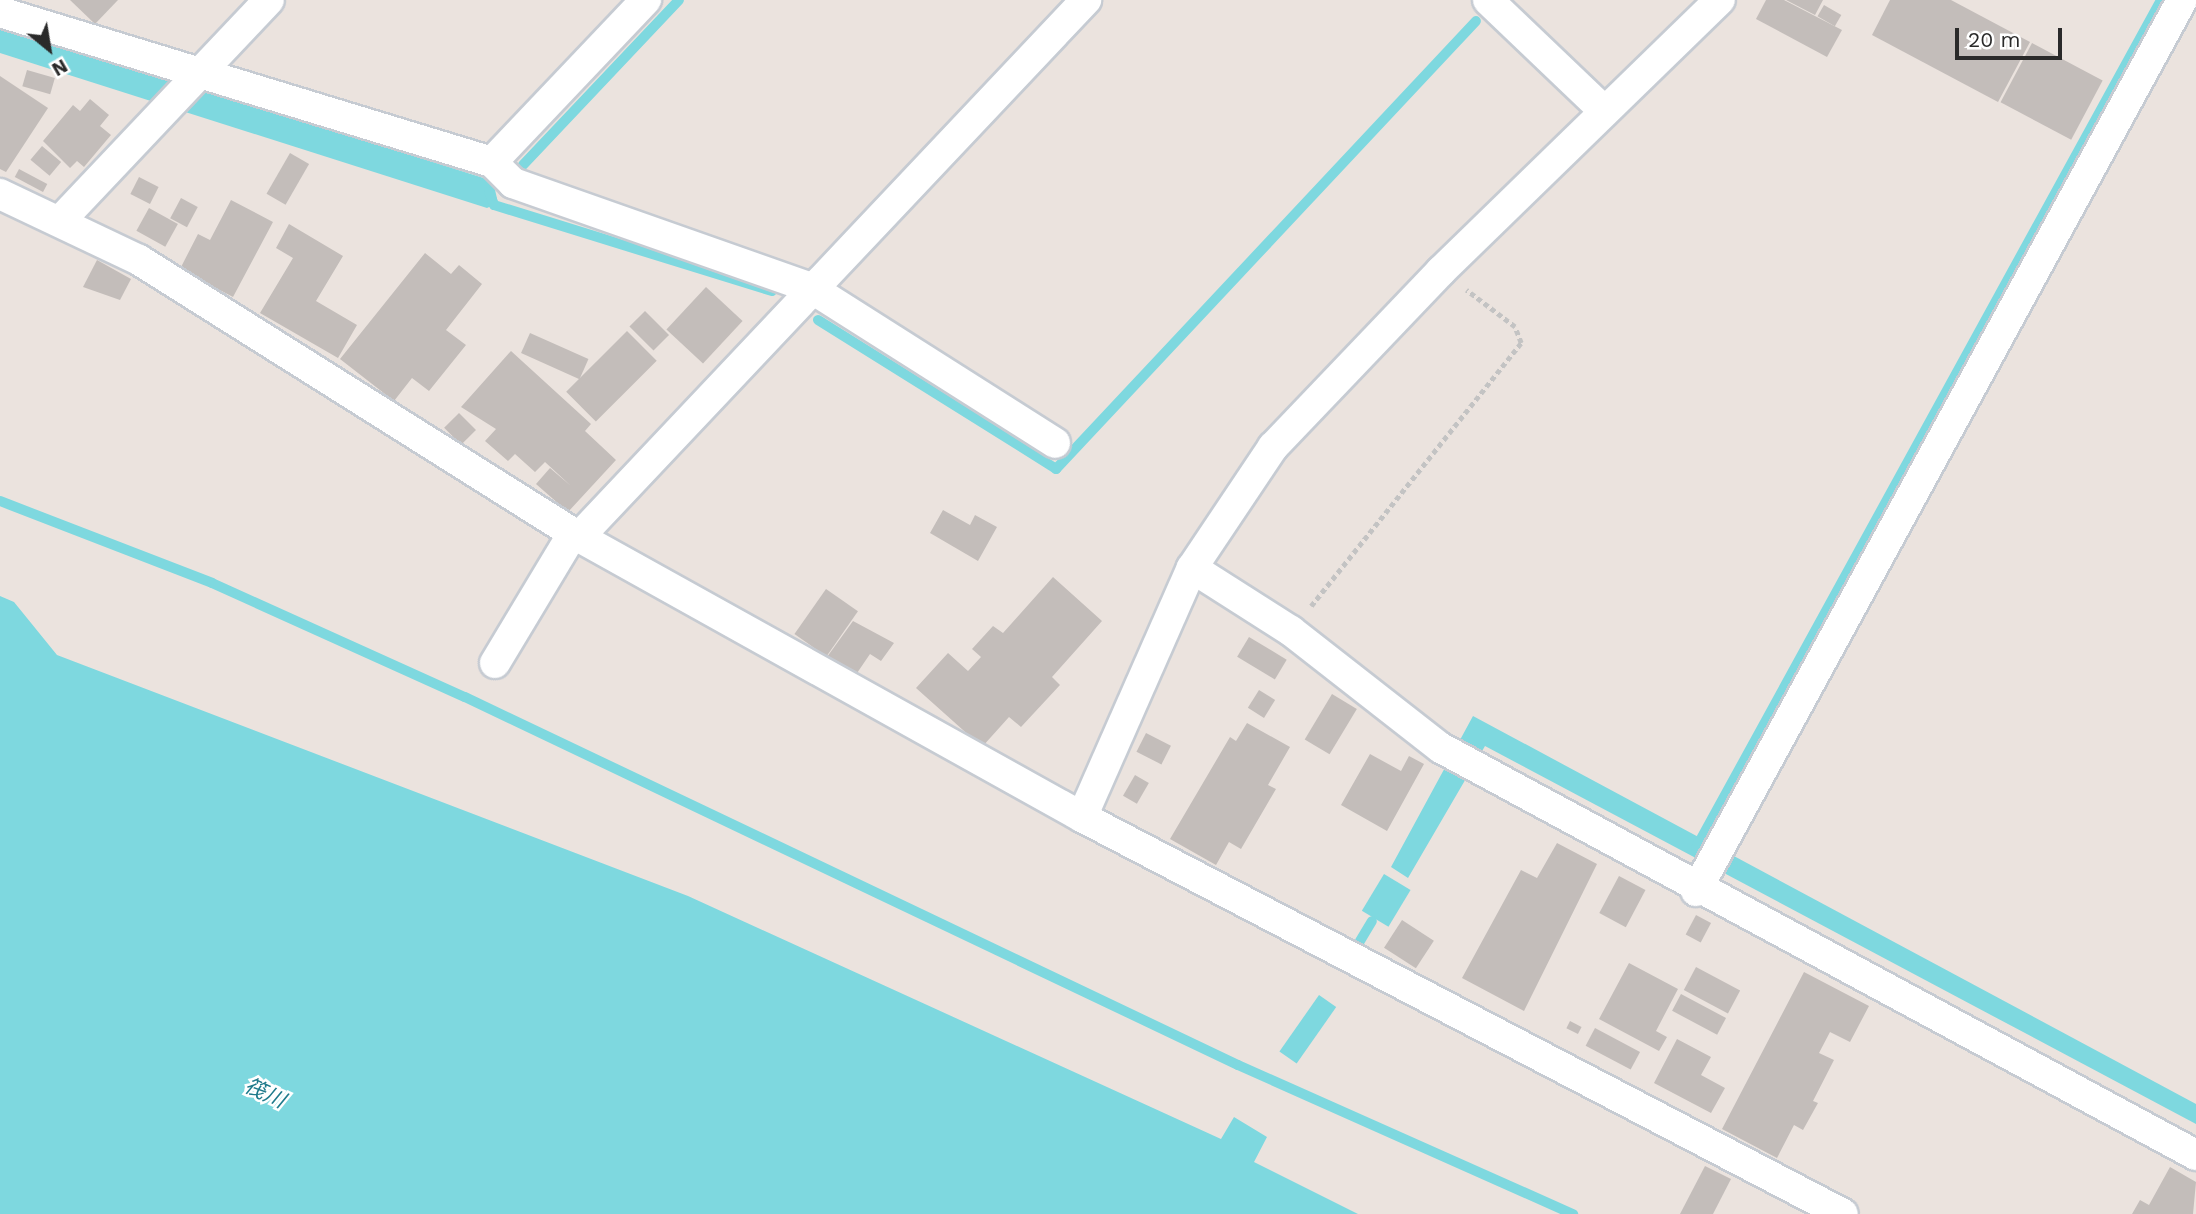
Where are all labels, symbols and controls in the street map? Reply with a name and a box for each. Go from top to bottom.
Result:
north arrow [14,14,84,84]
scale bar [1958,14,2065,58]
text: 20 m [1968,27,2020,52]
text: N [48,54,72,81]
water label: 筏川 [241,1073,289,1113]

